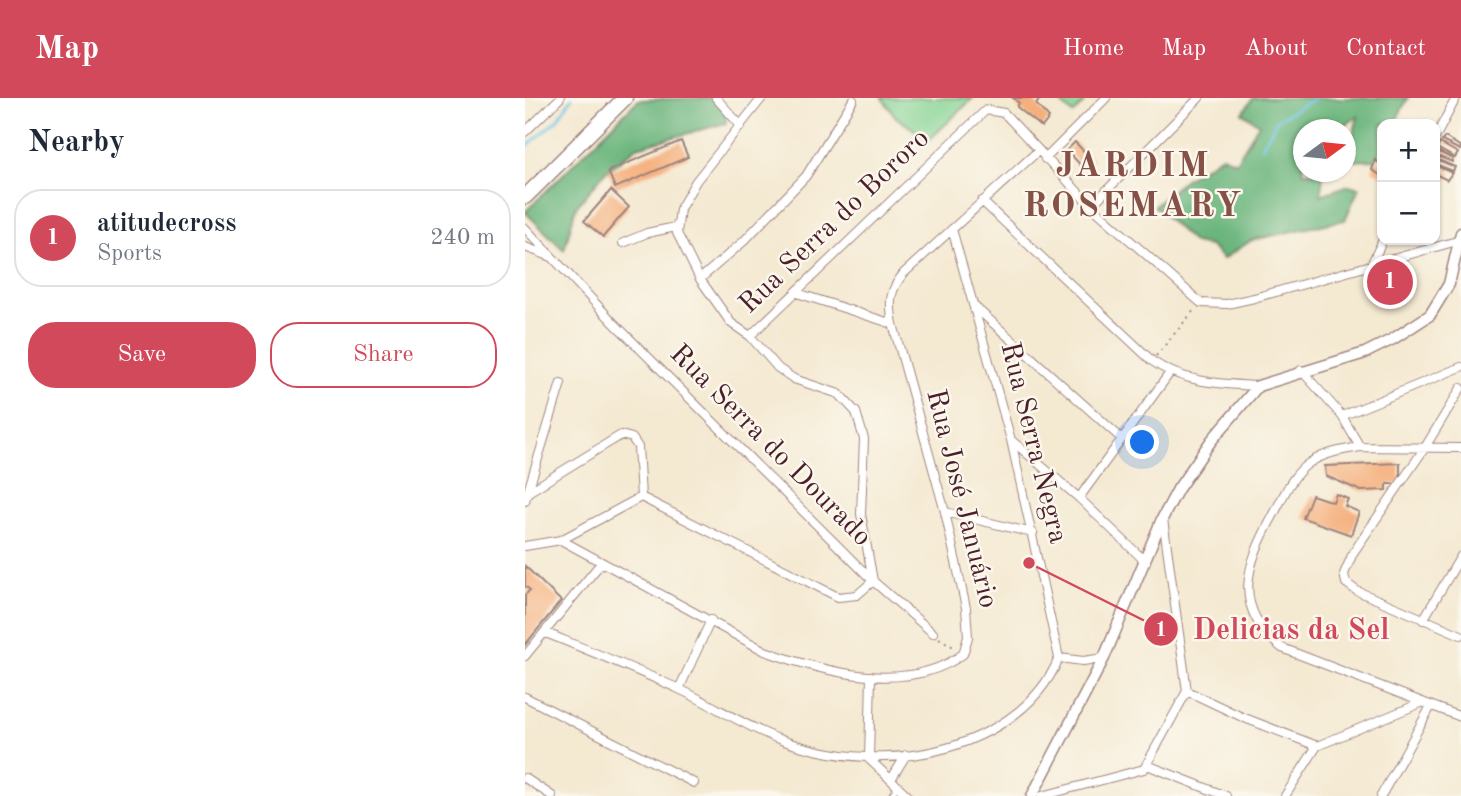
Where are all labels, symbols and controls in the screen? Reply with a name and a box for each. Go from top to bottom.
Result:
text: Map [35,33,99,66]
text: Home [1063,37,1124,61]
text: Map [1162,37,1206,61]
text: About [1244,37,1308,61]
text: Contact [1346,37,1426,61]
north arrow [1293,119,1356,182]
map controls [1377,119,1440,245]
button: + [1377,119,1440,182]
street label: Rua Serra do Bororo [735,124,935,320]
text: Nearby [28,128,125,158]
district label: JARDIM ROSEMARY [1023,149,1243,224]
button: − [1377,182,1440,245]
text: atitudecross [97,211,236,237]
text: 1 [46,226,60,249]
text: 240 m [430,226,495,249]
text: Sports [97,242,162,265]
pin: 1 [1367,256,1413,308]
button: Save [28,322,256,388]
button: Share [270,322,497,388]
street label: Rua Serra Negra [994,339,1072,547]
street label: Rua Serra do Dourado [664,340,876,552]
street label: Rua José Januário [920,387,1002,611]
your location [1125,425,1159,459]
callout: Delicias da Sel [1143,603,1403,654]
text: Delicias da Sel [1192,616,1390,646]
text: 1 [1155,620,1167,641]

